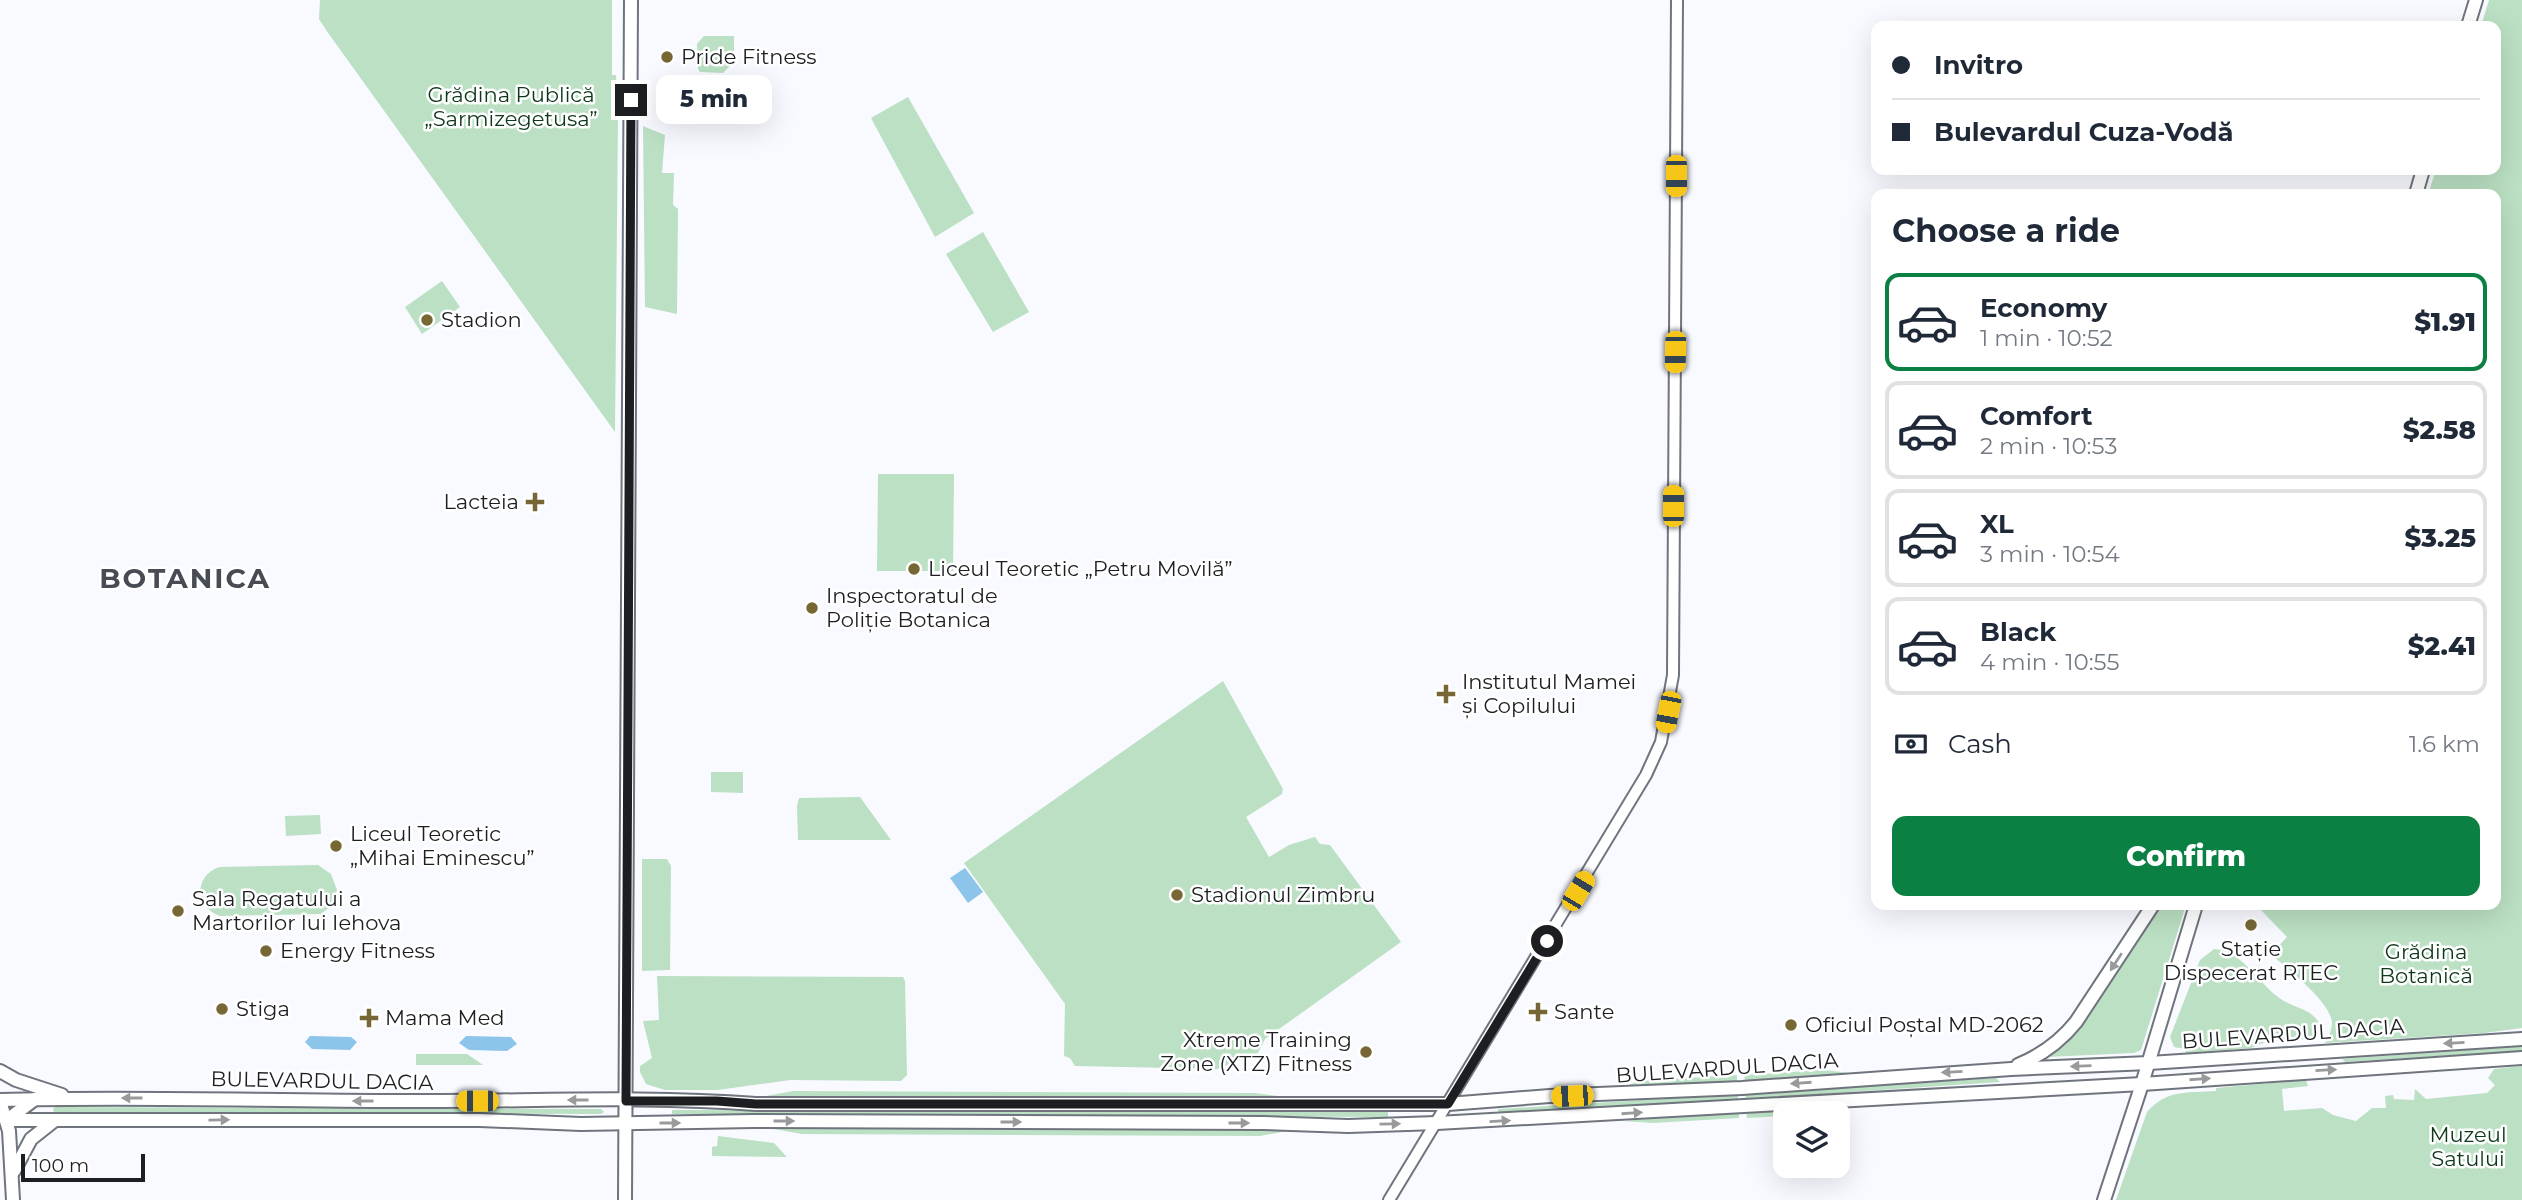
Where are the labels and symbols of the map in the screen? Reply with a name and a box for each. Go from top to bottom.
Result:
place label: Pride Fitness [681,44,817,69]
marker: Pride Fitness [659,49,675,65]
callout: 5 min [656,76,771,124]
park label: Grădina Publică „Sarmizegetusa” [424,82,598,131]
route end [615,84,647,116]
car [1666,155,1687,197]
place label: Stadion [441,307,522,332]
marker: Stadion [419,312,435,328]
car [1665,331,1686,373]
car [1663,485,1684,527]
place label: Lacteia [443,489,519,514]
marker: Lacteia [525,492,545,512]
place label: Liceul Teoretic „Petru Movilă” [928,556,1233,581]
district label: BOTANICA [99,561,271,595]
marker: Liceul Teoretic „Petru Movilă” [906,561,922,577]
place label: Inspectoratul de Poliție Botanica [826,583,998,633]
marker: Inspectoratul de Poliție Botanica [804,600,820,616]
place label: Institutul Mamei și Copilului [1462,669,1636,719]
marker: Institutul Mamei și Copilului [1436,684,1456,704]
car [1654,689,1683,735]
place label: Liceul Teoretic „Mihai Eminescu” [350,821,535,870]
marker: Liceul Teoretic „Mihai Eminescu” [328,838,344,854]
car [1559,868,1598,914]
place label: Stadionul Zimbru [1191,882,1375,907]
place label: Sala Regatului a Martorilor lui Iehova [192,886,401,935]
marker: Stadionul Zimbru [1169,887,1185,903]
marker: Sala Regatului a Martorilor lui Iehova [170,903,186,919]
marker: Stație Dispecerat RTEC [2243,917,2259,933]
route start [1531,925,1563,957]
place label: Stație Dispecerat RTEC [2164,936,2338,985]
place label: Energy Fitness [280,938,435,963]
park label: Grădina Botanică [2379,939,2473,988]
marker: Energy Fitness [258,943,274,959]
one-way arrow [2109,952,2122,972]
place label: Stiga [236,996,290,1021]
place label: Sante [1554,999,1614,1024]
marker: Stiga [214,1001,230,1017]
marker: Sante [1528,1002,1548,1022]
place label: Mama Med [385,1005,505,1030]
marker: Mama Med [359,1008,379,1028]
place label: Oficiul Poștal MD-2062 [1805,1012,2044,1038]
street label: BULEVARDUL DACIA [2181,1013,2406,1054]
marker: Oficiul Poștal MD-2062 [1783,1017,1799,1033]
place label: Xtreme Training Zone (XTZ) Fitness [1160,1027,1352,1076]
one-way arrow [2443,1037,2465,1048]
marker: Xtreme Training Zone (XTZ) Fitness [1358,1044,1374,1060]
street label: BULEVARDUL DACIA [1615,1047,1840,1088]
one-way arrow [2069,1060,2091,1071]
one-way arrow [2316,1065,2338,1076]
street label: BULEVARDUL DACIA [210,1066,435,1095]
one-way arrow [1941,1067,1963,1078]
one-way arrow [2190,1073,2212,1084]
one-way arrow [1790,1078,1812,1089]
car [1551,1085,1594,1107]
car [457,1091,499,1112]
one-way arrow [121,1092,143,1103]
one-way arrow [567,1094,589,1106]
one-way arrow [352,1095,374,1107]
one-way arrow [1621,1107,1643,1118]
one-way arrow [208,1114,230,1125]
one-way arrow [773,1115,795,1127]
one-way arrow [1489,1115,1511,1126]
one-way arrow [1000,1116,1022,1128]
one-way arrow [660,1117,682,1129]
one-way arrow [1228,1117,1250,1128]
one-way arrow [1380,1119,1402,1130]
park label: Muzeul Satului [2429,1122,2507,1171]
scale bar [21,1151,145,1183]

